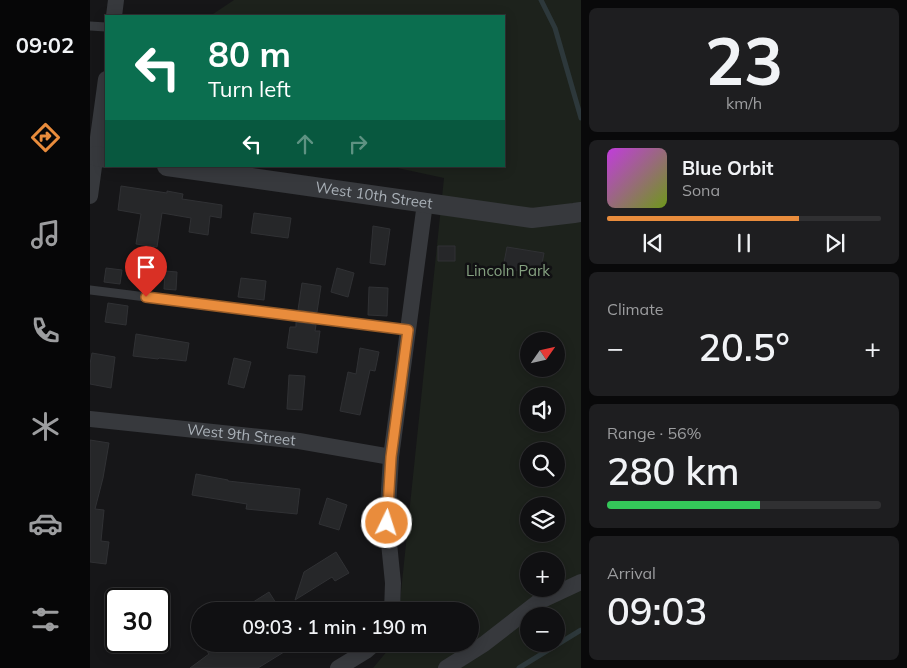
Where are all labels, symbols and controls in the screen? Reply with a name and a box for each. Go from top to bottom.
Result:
text: 23 [705,20,783,101]
text: 09:02 [16,31,74,59]
text: 80 m [208,32,291,76]
icon: left [125,35,190,100]
text: Turn left [208,75,291,103]
text: km/h [726,93,762,113]
icon: directions [28,120,63,155]
icon: left [238,130,266,158]
icon: ahead [291,130,319,158]
icon: right [344,130,372,158]
text: Blue Orbit [682,156,773,180]
street label: West 10th Street [314,177,434,213]
text: Sona [682,180,720,200]
icon: music [28,217,63,252]
icon: previous [639,229,667,257]
icon: pause [730,229,758,257]
icon: next [821,229,849,257]
pin [125,246,167,297]
icon: arrive [132,253,160,281]
park label: Lincoln Park [466,261,550,280]
text: Climate [607,299,663,319]
icon: phone [28,313,63,348]
text: 20.5° [698,323,790,371]
text: − [607,330,624,365]
text: + [864,330,881,365]
north arrow [520,332,565,378]
map controls [520,332,565,652]
button: sound [520,387,565,432]
icon: climate [28,409,63,444]
street label: West 9th Street [186,419,296,450]
text: Range · 56% [607,423,702,443]
button: search [520,442,565,487]
text: 280 km [607,447,740,495]
position arrow [360,496,412,548]
button: layers [520,497,565,542]
icon: car [28,506,63,541]
button: + [520,552,565,597]
text: Arrival [607,563,656,583]
text: 09:03 [607,587,707,635]
speed limit sign: 30 [105,588,170,653]
icon: filters [28,602,63,637]
button: − [520,607,565,652]
text: 09:03 · 1 min · 190 m [242,615,428,639]

